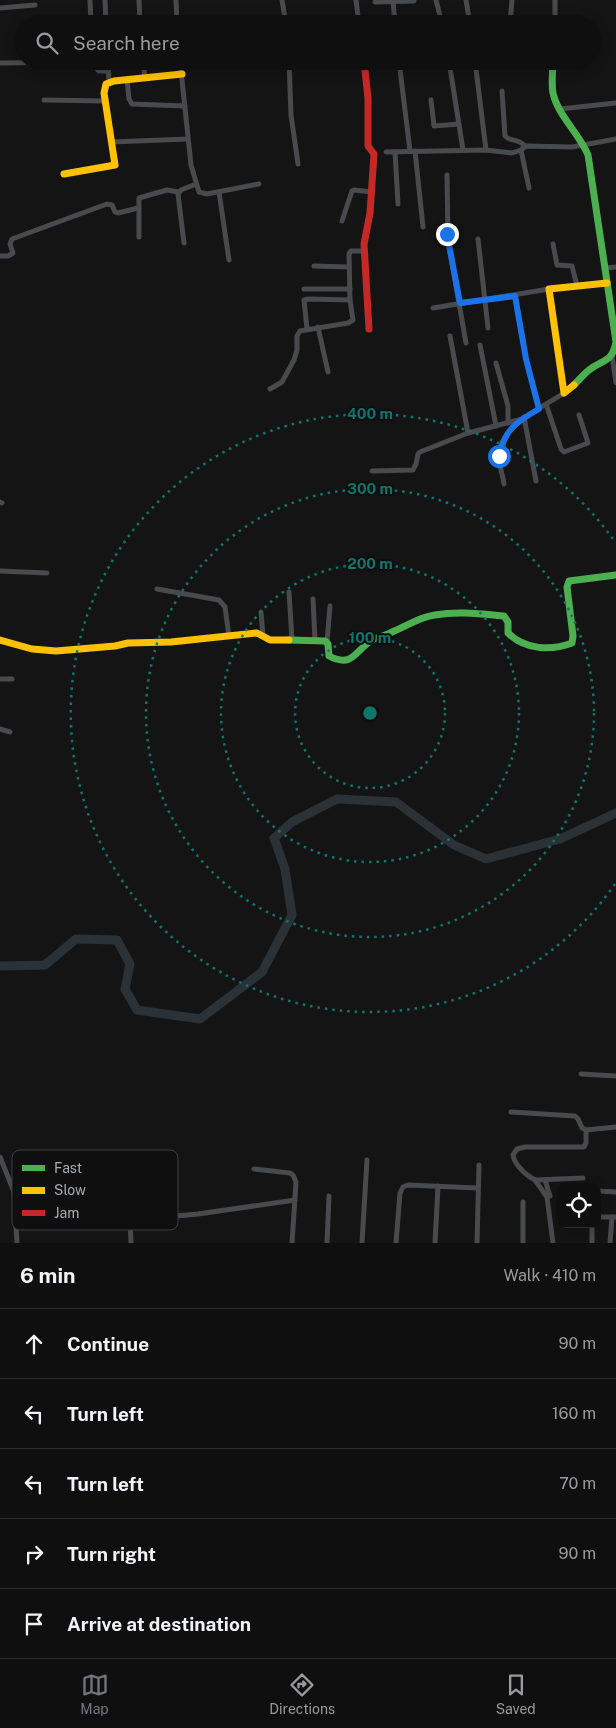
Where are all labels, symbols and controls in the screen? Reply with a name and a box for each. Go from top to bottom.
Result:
search box [15,15,601,70]
icon: search [33,29,61,57]
text: Search here [73,32,180,54]
route end [436,223,459,246]
text: 400 m [347,405,393,422]
route start [488,445,511,468]
text: 300 m [347,480,393,497]
text: 200 m [347,555,393,572]
text: 100 m [349,629,391,646]
centre of rings [361,704,379,722]
legend [12,1150,178,1230]
text: Fast [54,1160,82,1176]
text: Slow [54,1182,86,1198]
map controls [556,1183,601,1228]
button: locate [556,1183,601,1228]
text: Jam [54,1205,79,1221]
text: 6 min [20,1263,76,1288]
text: Walk · 410 m [503,1266,596,1285]
icon: ahead [20,1330,48,1358]
text: Continue [67,1333,149,1355]
text: 90 m [559,1334,596,1353]
icon: left [20,1400,48,1428]
text: Turn left [67,1403,144,1425]
text: 160 m [552,1404,596,1423]
icon: left [20,1470,48,1498]
text: Turn left [67,1473,144,1495]
text: 70 m [559,1474,596,1493]
icon: right [20,1540,48,1568]
text: Turn right [67,1543,156,1565]
text: 90 m [559,1544,596,1563]
icon: arrive [20,1610,48,1638]
text: Arrive at destination [67,1613,251,1635]
tab: Map [80,1671,109,1717]
tab: Directions [269,1671,335,1717]
tab: Saved [496,1671,536,1717]

